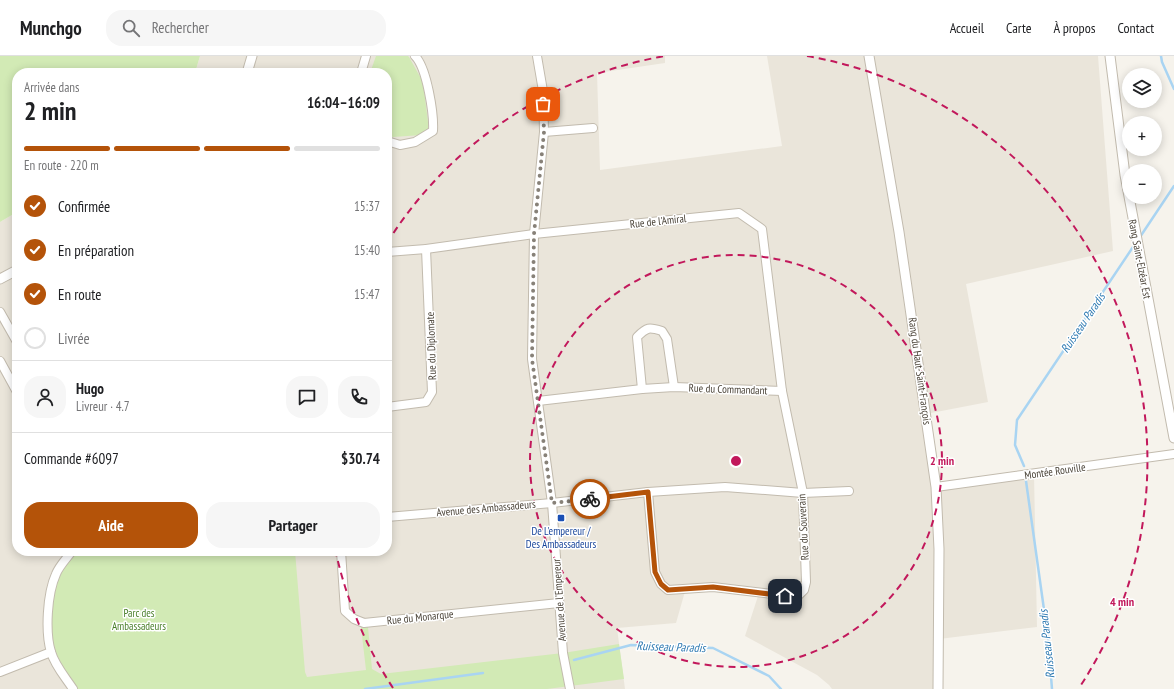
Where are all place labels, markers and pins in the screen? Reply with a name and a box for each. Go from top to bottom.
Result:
pin [526,87,560,121]
centre of rings [729,454,743,468]
marker: De L'empereur / Des Ambassadeurs [556,513,566,523]
place label: De L'empereur / Des Ambassadeurs [526,524,596,551]
pin [768,579,802,613]

